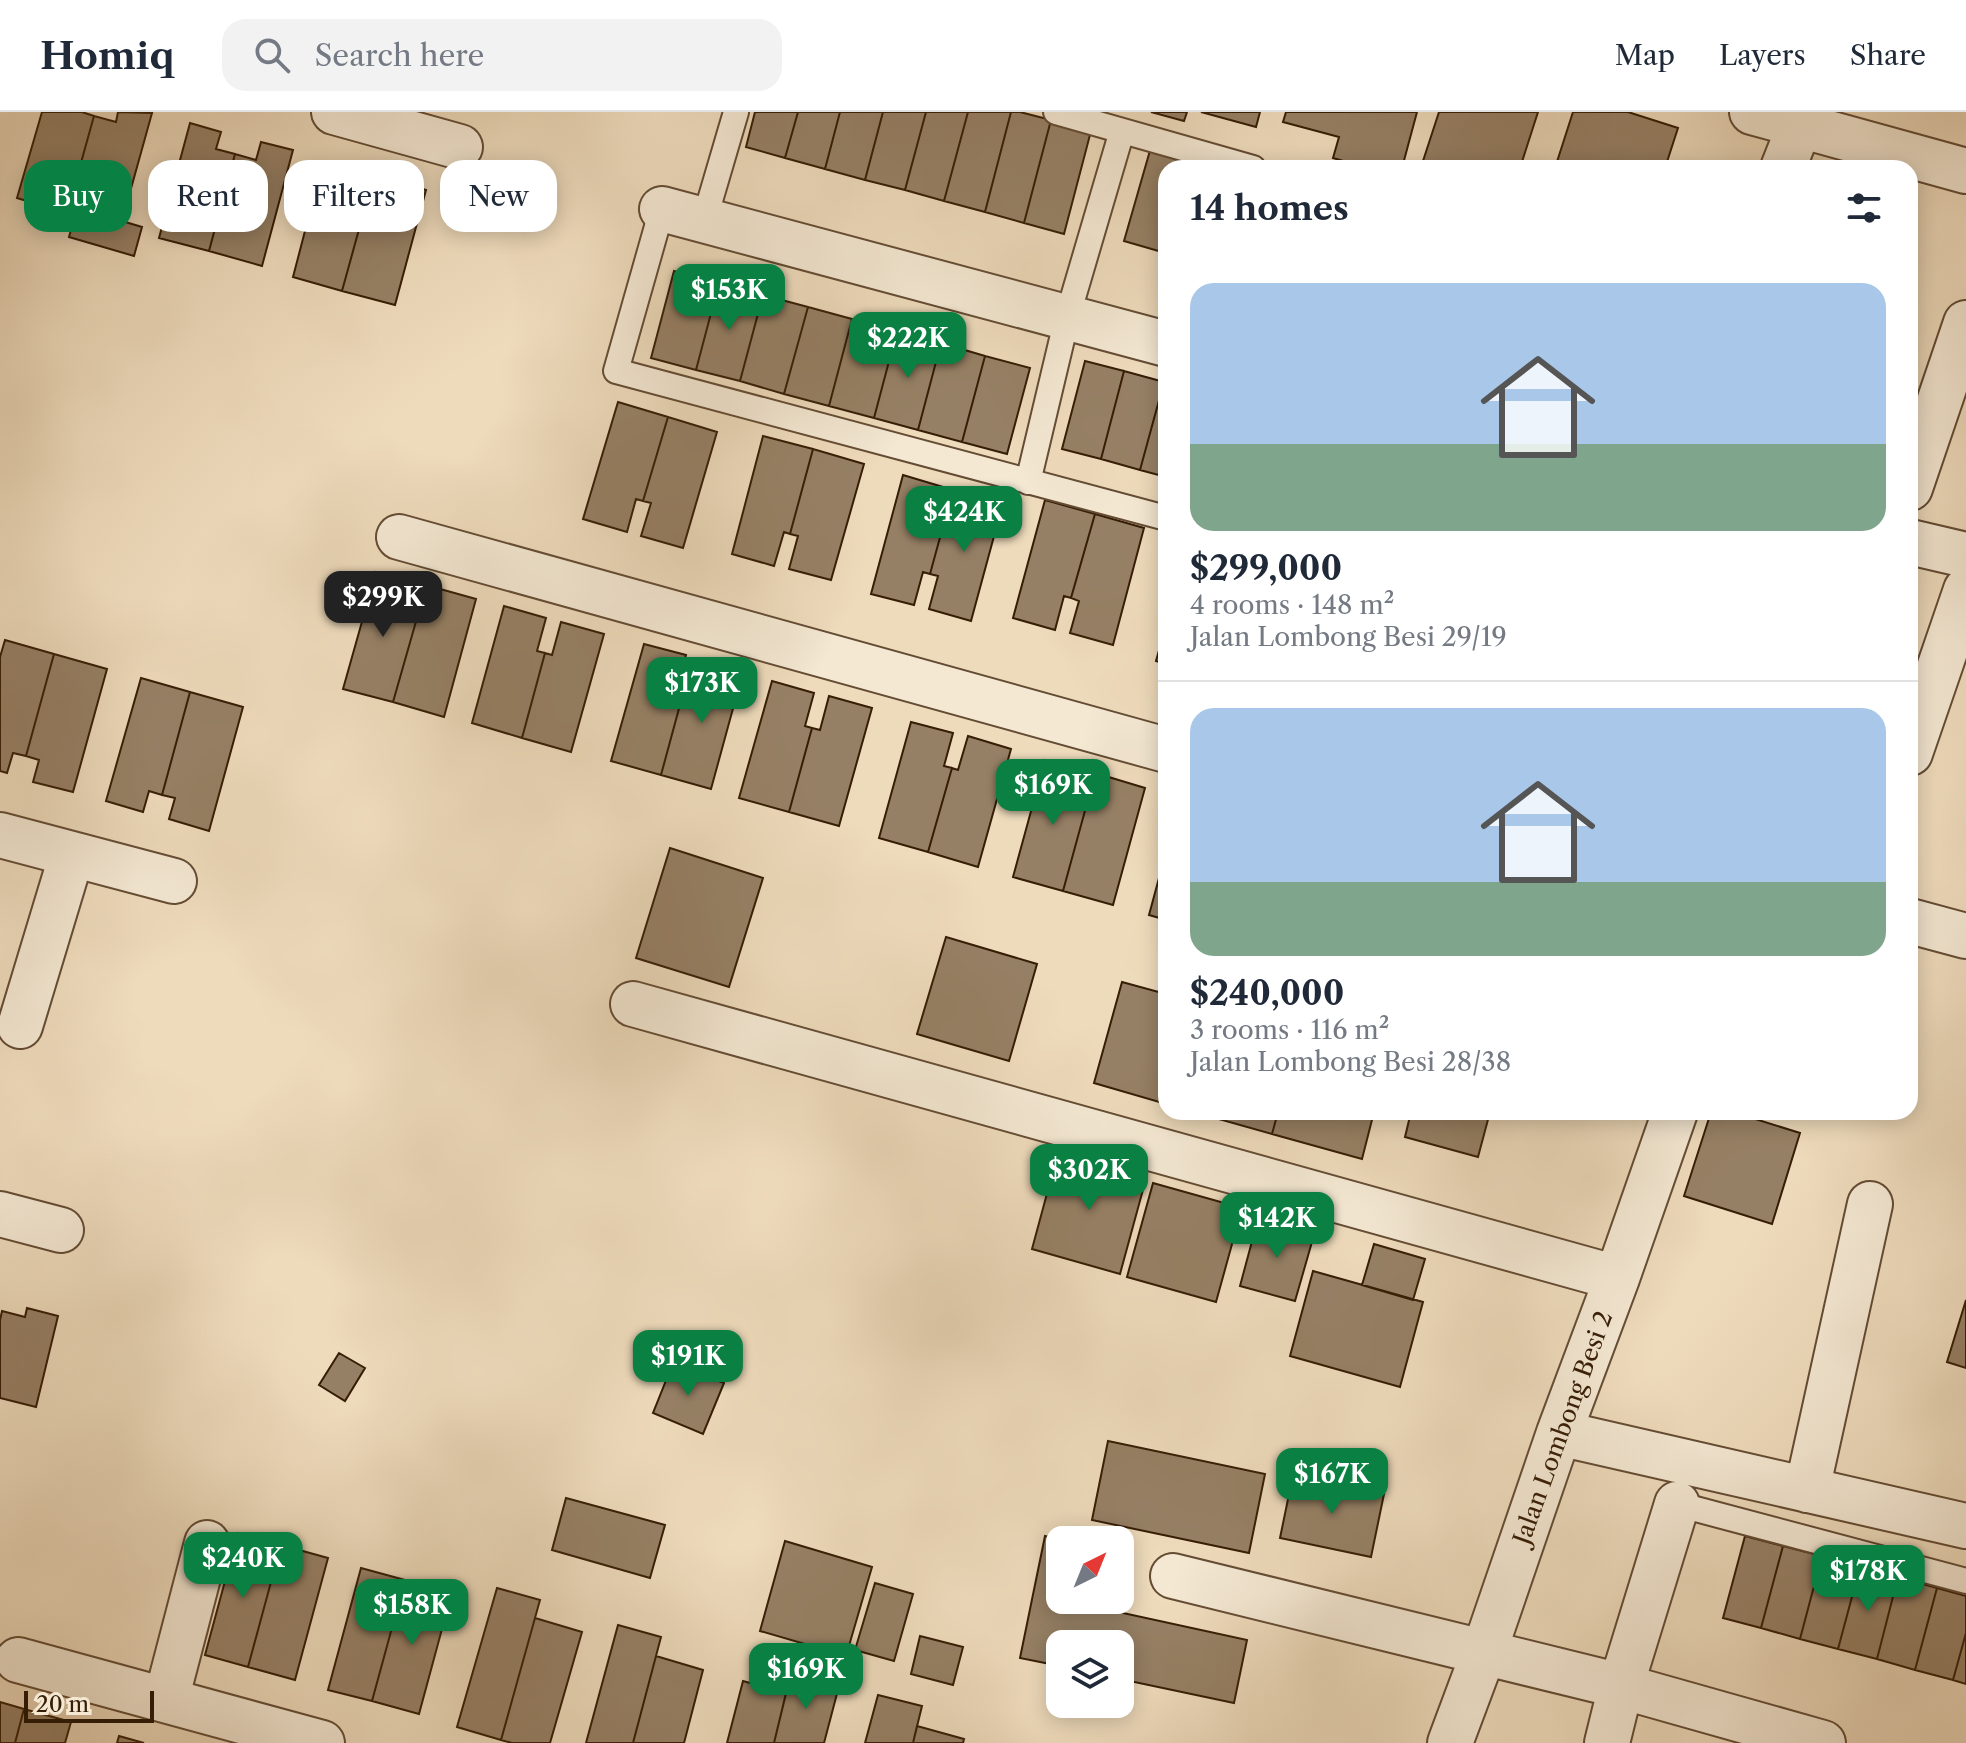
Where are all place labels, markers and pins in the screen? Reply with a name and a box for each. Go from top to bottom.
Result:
pin: $153K [673,264,785,332]
pin: $222K [852,312,964,380]
pin: $424K [908,486,1020,554]
pin: $299K [327,571,439,639]
pin: $173K [646,657,758,725]
pin: $169K [997,759,1109,827]
pin: $302K [1033,1144,1145,1212]
pin: $142K [1221,1192,1333,1260]
pin: $191K [632,1330,744,1398]
pin: $167K [1276,1448,1388,1516]
pin: $240K [187,1532,299,1600]
pin: $178K [1812,1545,1924,1613]
pin: $158K [356,1579,468,1647]
pin: $169K [750,1643,862,1711]

